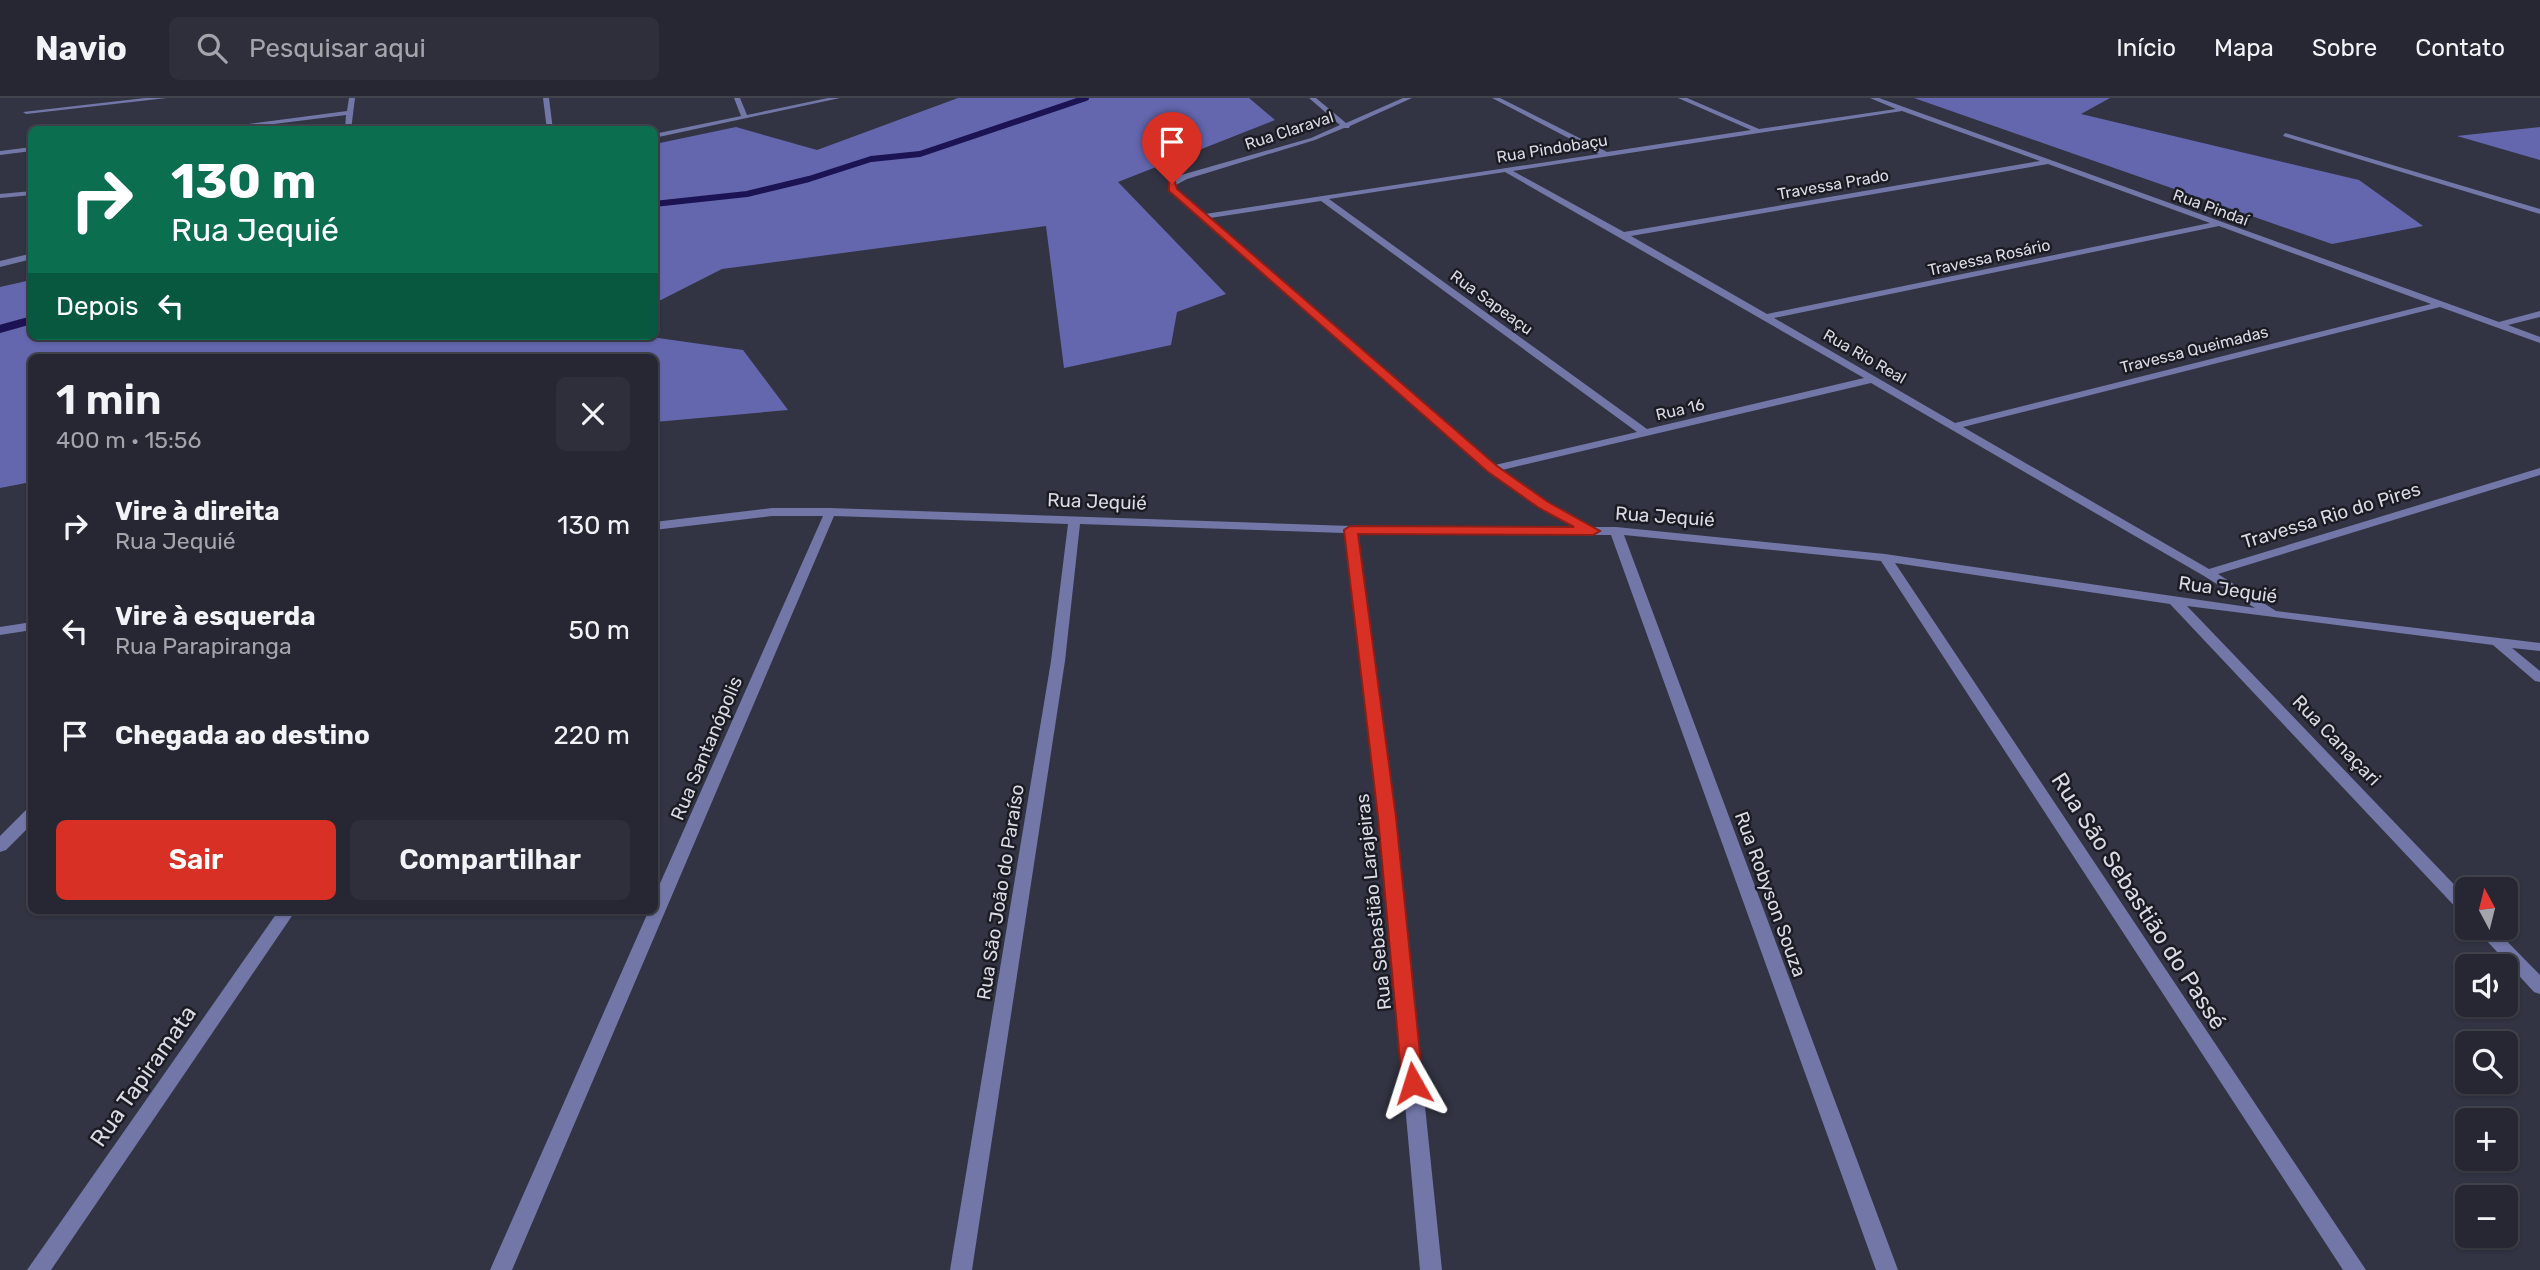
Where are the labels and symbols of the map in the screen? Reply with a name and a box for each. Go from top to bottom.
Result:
street label: Rua Claraval [1242,107,1336,154]
pin [1142,112,1202,184]
street label: Rua Pindobaçu [1495,130,1609,167]
street label: Travessa Prado [1776,165,1890,204]
street label: Rua Pindaí [2170,185,2252,230]
street label: Travessa Rosário [1926,235,2052,280]
street label: Rua Sapeaçu [1447,266,1537,339]
street label: Travessa Queimadas [2118,322,2270,377]
street label: Rua Rio Real [1820,325,1910,388]
street label: Rua 16 [1654,395,1707,424]
street label: Travessa Rio do Pires [2239,477,2423,554]
street label: Rua Jequié [1047,488,1147,515]
street label: Rua Jequié [1614,502,1716,531]
street label: Rua Jequié [2177,571,2279,608]
street label: Rua Santanópolis [666,673,747,824]
street label: Rua Canaçari [2288,690,2386,790]
street label: Rua São Sebastião do Passé [2045,767,2233,1035]
street label: Rua São João do Paraíso [972,783,1029,1002]
street label: Rua Sebastião Larajeiras [1351,793,1396,1011]
street label: Rua Robyson Souza [1730,808,1811,980]
north arrow [2455,877,2518,940]
street label: Rua Tapiramata [84,1000,202,1152]
position arrow [1376,1046,1450,1120]

